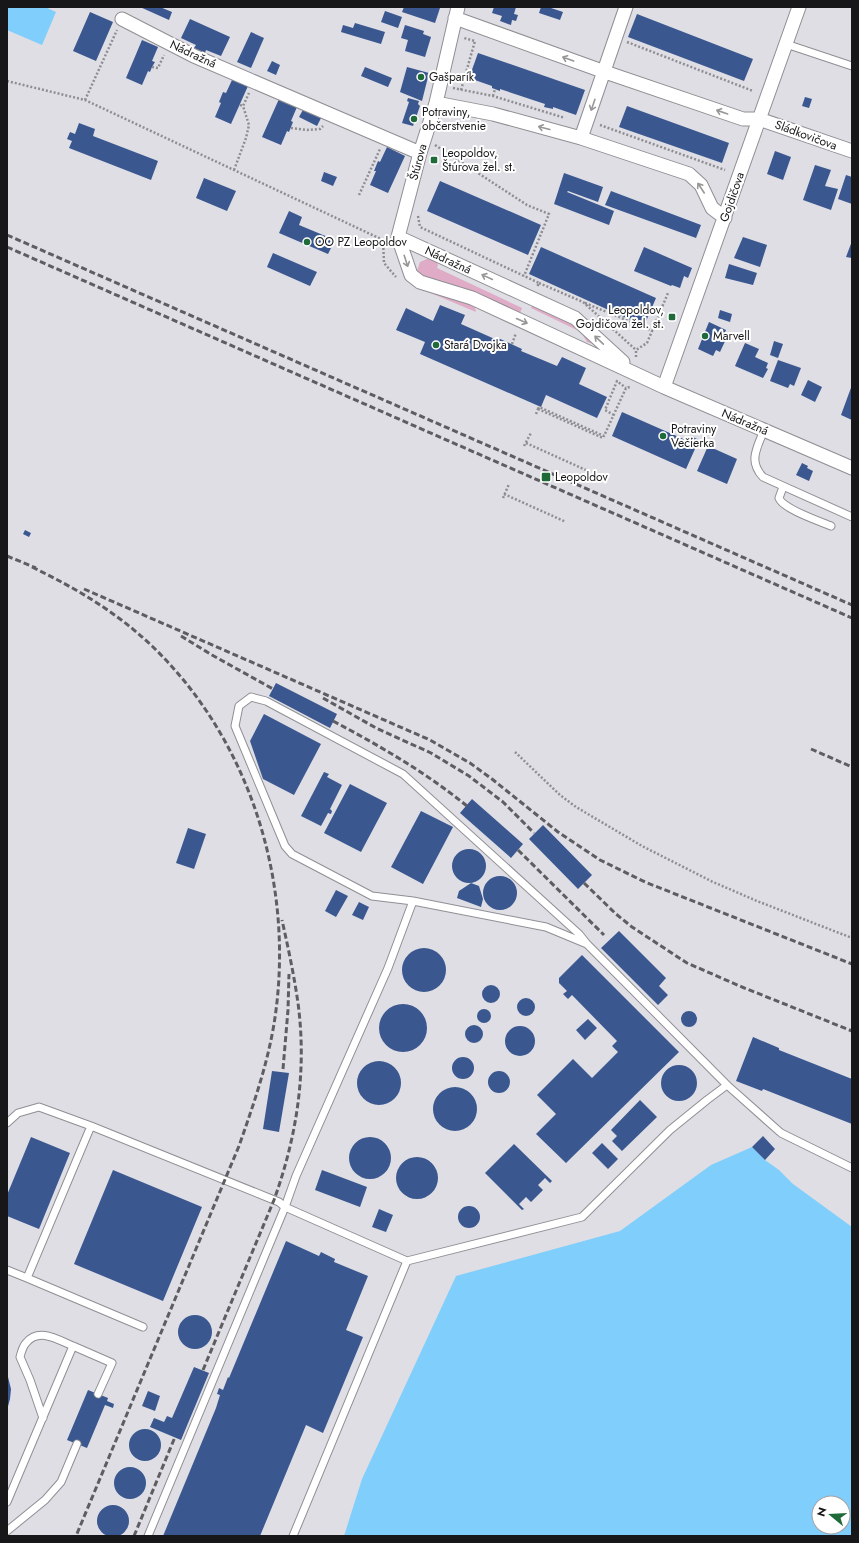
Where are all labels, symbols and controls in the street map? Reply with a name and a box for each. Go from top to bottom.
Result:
street label: Nádražná [167,35,219,73]
one-way arrow [562,54,574,62]
place label: Gašparík [429,68,475,86]
marker: Gašparík [416,72,426,82]
one-way arrow [589,98,596,111]
place label: Potraviny, občerstvenie [422,103,486,135]
one-way arrow [715,108,728,115]
marker: Potraviny, občerstvenie [409,114,419,124]
street label: Sládkovičova [772,115,840,155]
one-way arrow [538,123,551,131]
street label: Štúrova [405,142,432,182]
place label: Leopoldov, Štúrova žel. st. [442,144,516,176]
marker: Leopoldov, Štúrova žel. st. [429,155,439,165]
street label: Gojdičova [715,169,749,225]
one-way arrow [697,183,705,194]
place label: OO PZ Leopoldov [315,233,407,251]
marker: OO PZ Leopoldov [302,237,312,247]
street label: Nádražná [422,241,474,279]
one-way arrow [403,255,411,267]
one-way arrow [481,273,493,281]
place label: Leopoldov, Gojdičova žel. st. [576,301,664,333]
marker: Leopoldov, Gojdičova žel. st. [667,312,677,322]
one-way arrow [516,318,528,325]
place label: Marvell [713,327,750,345]
marker: Marvell [700,331,710,341]
place label: Stará Dvojka [444,336,507,354]
one-way arrow [594,336,604,345]
marker: Stará Dvojka [431,340,441,350]
street label: Nádražná [719,404,771,440]
place label: Potraviny Večierka [671,420,717,452]
marker: Potraviny Večierka [658,431,668,441]
place label: Leopoldov [555,468,608,486]
marker: Leopoldov [540,471,552,483]
north arrow [811,1495,851,1535]
text: N [813,1505,830,1519]

